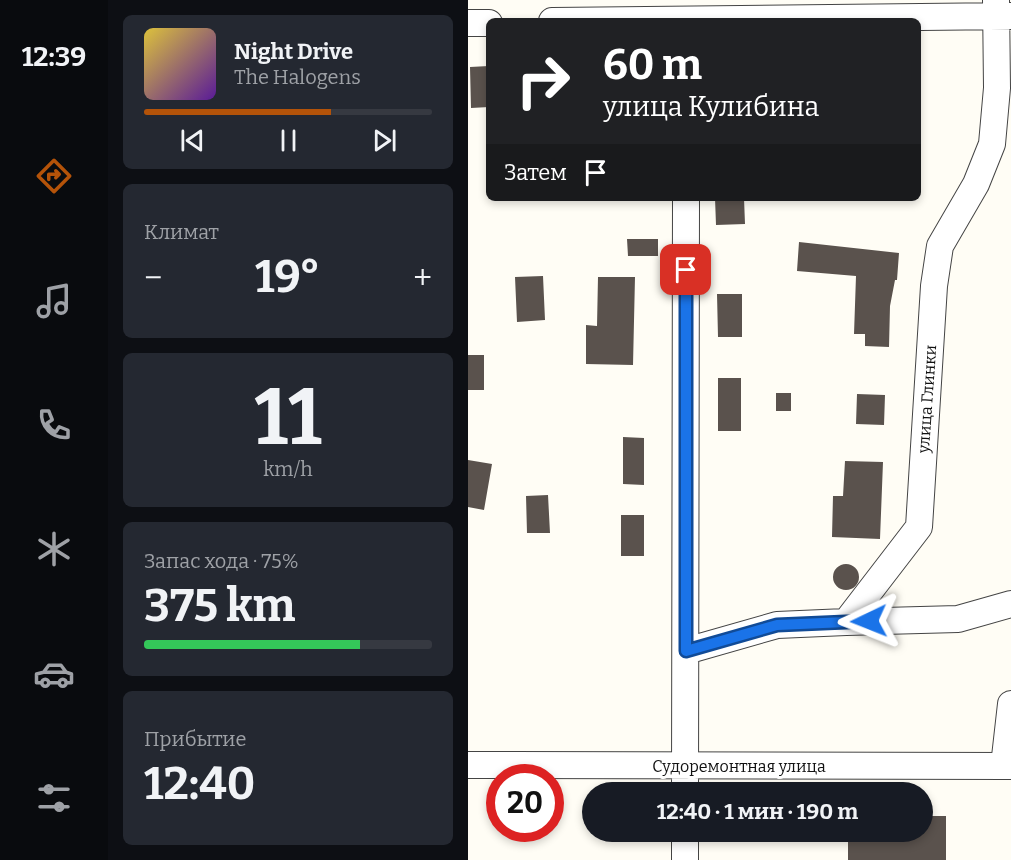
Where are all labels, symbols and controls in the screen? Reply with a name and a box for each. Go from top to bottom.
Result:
text: Night Drive [234,38,353,65]
text: 60 m [603,40,702,90]
text: 12:39 [22,41,86,73]
icon: right [504,42,582,120]
text: The Halogens [234,65,361,89]
text: улица Кулибина [603,91,819,123]
icon: previous [176,124,209,157]
icon: pause [272,124,305,157]
icon: next [368,124,401,157]
icon: directions [33,155,75,197]
icon: arrive [579,156,612,189]
text: Затем [504,159,567,186]
text: Климат [144,220,219,244]
pin [660,244,711,295]
text: 19° [255,250,320,304]
icon: arrive [669,253,702,286]
text: − [144,258,162,298]
text: + [413,258,432,298]
icon: music [33,280,75,322]
street label: улица Глинки [914,344,940,455]
text: 11 [254,371,322,465]
icon: phone [33,404,75,446]
text: km/h [263,457,313,481]
icon: climate [33,528,75,570]
text: Запас хода · 75% [144,549,299,573]
text: 375 km [144,579,295,633]
position arrow [837,589,901,653]
icon: car [33,653,75,695]
text: Прибытие [144,727,246,751]
text: 12:40 [144,757,255,811]
street label: Судоремонтная улица [652,757,826,776]
speed limit sign: 20 [486,764,564,842]
icon: filters [33,777,75,819]
text: 12:40 · 1 мин · 190 m [657,798,858,825]

